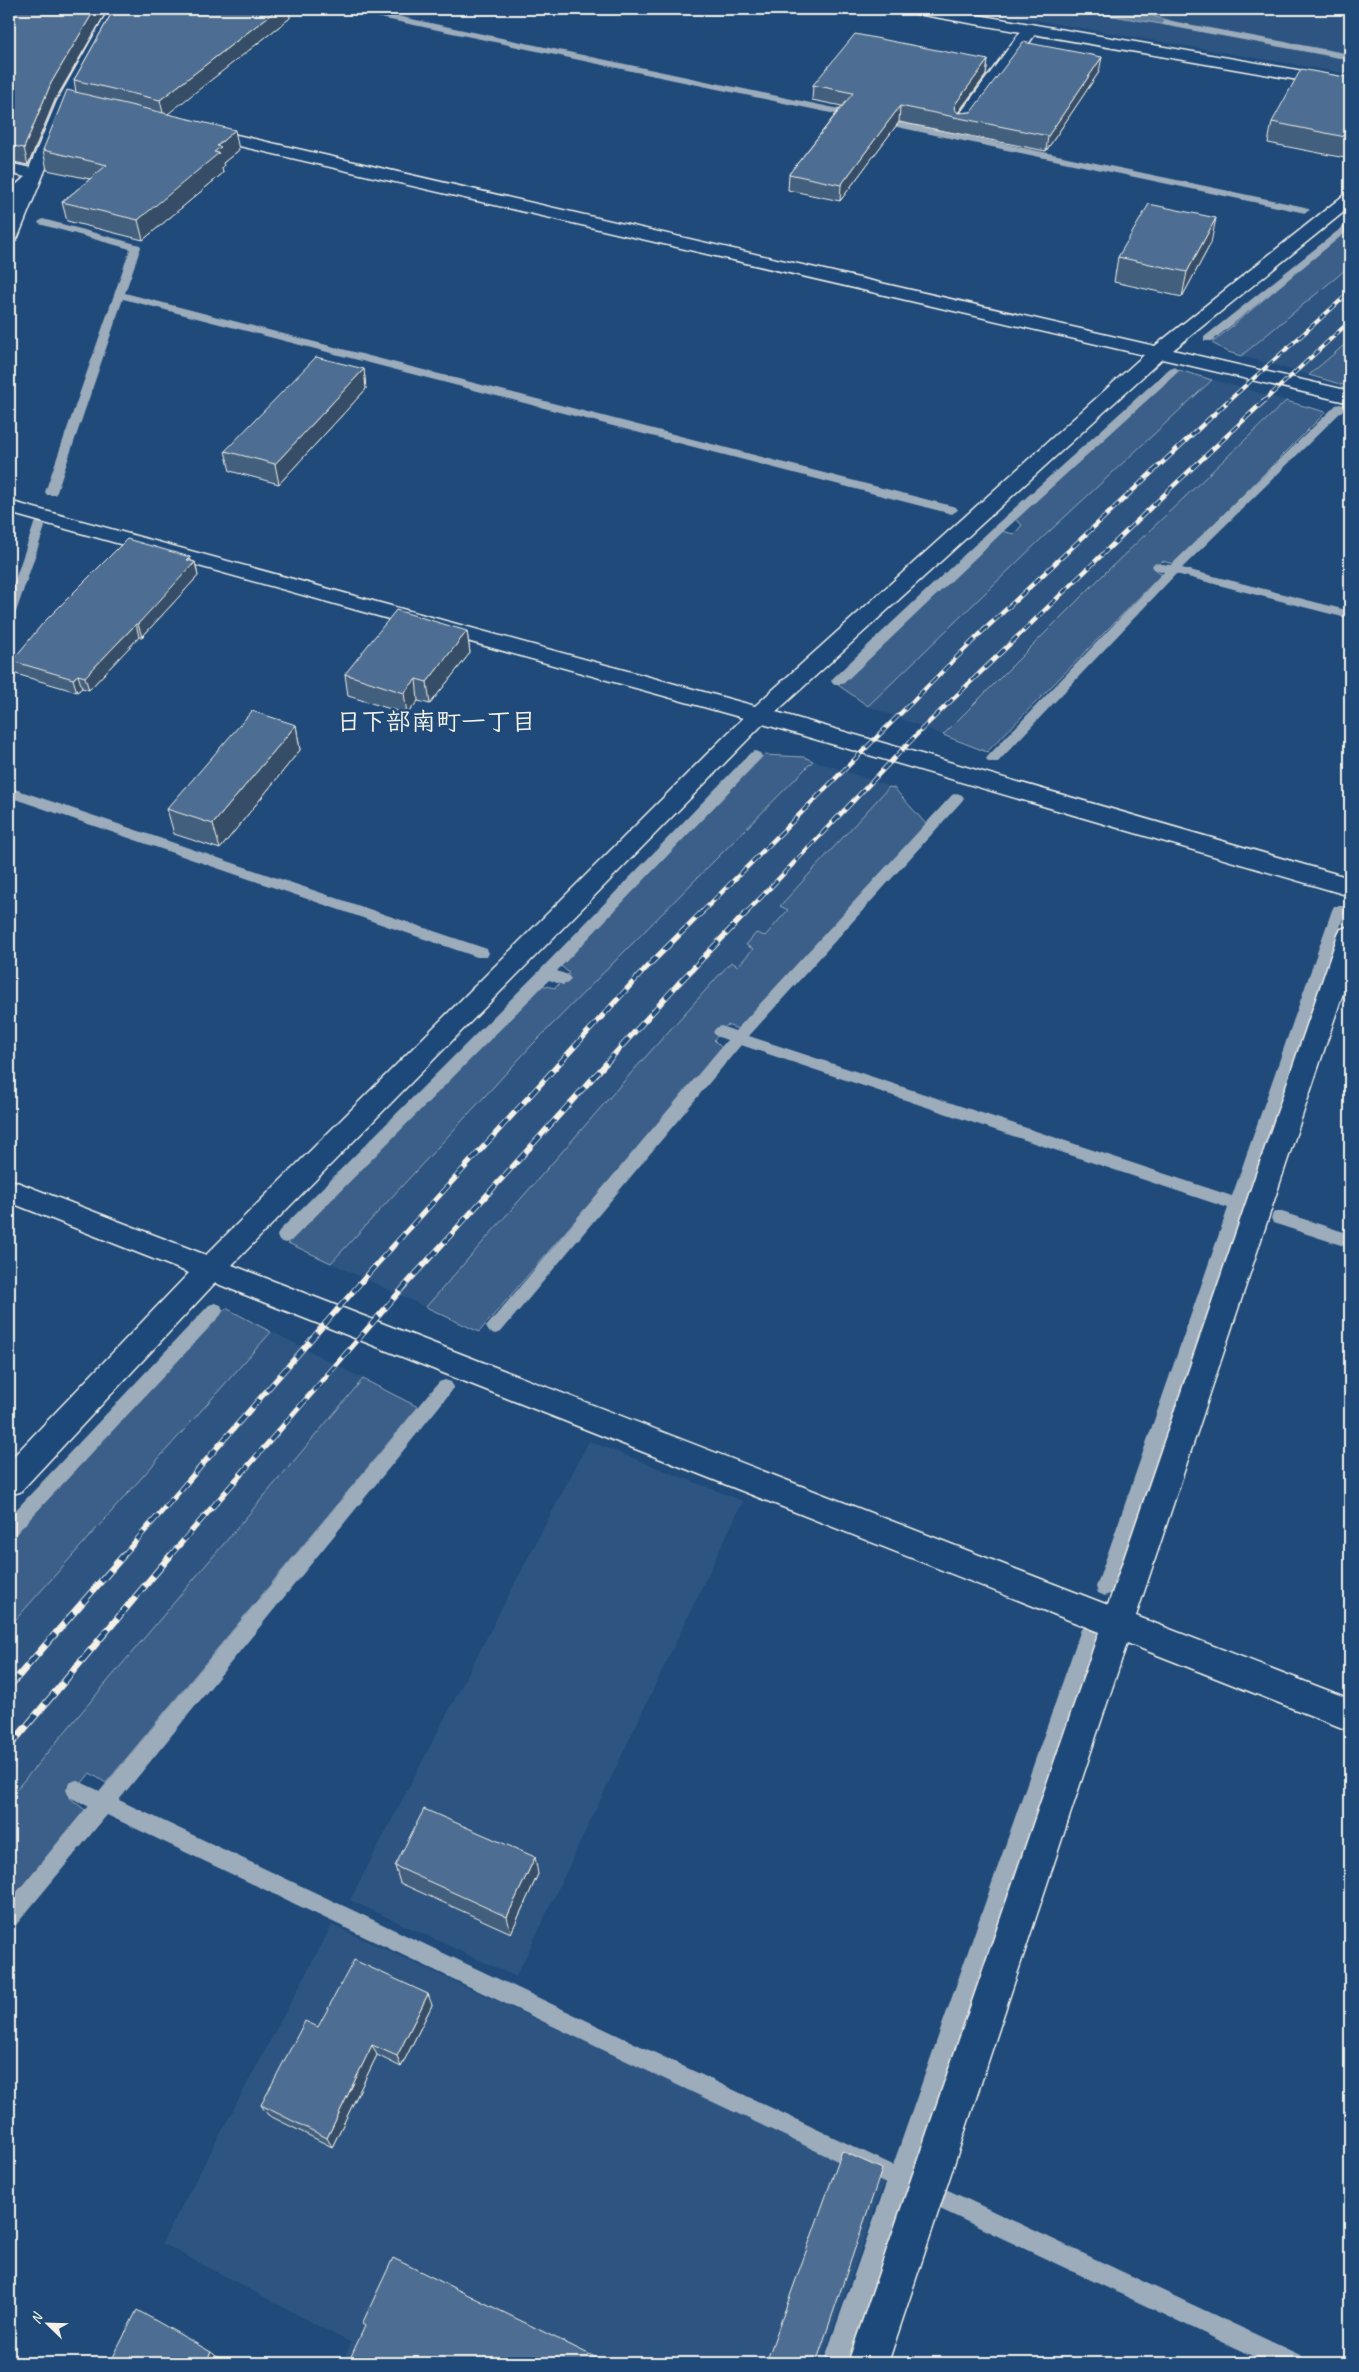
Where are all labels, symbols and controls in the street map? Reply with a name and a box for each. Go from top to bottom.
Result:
district label: 日下部南町一丁目 [336,706,536,738]
north arrow [22,2300,72,2350]
text: N [27,2310,47,2326]

